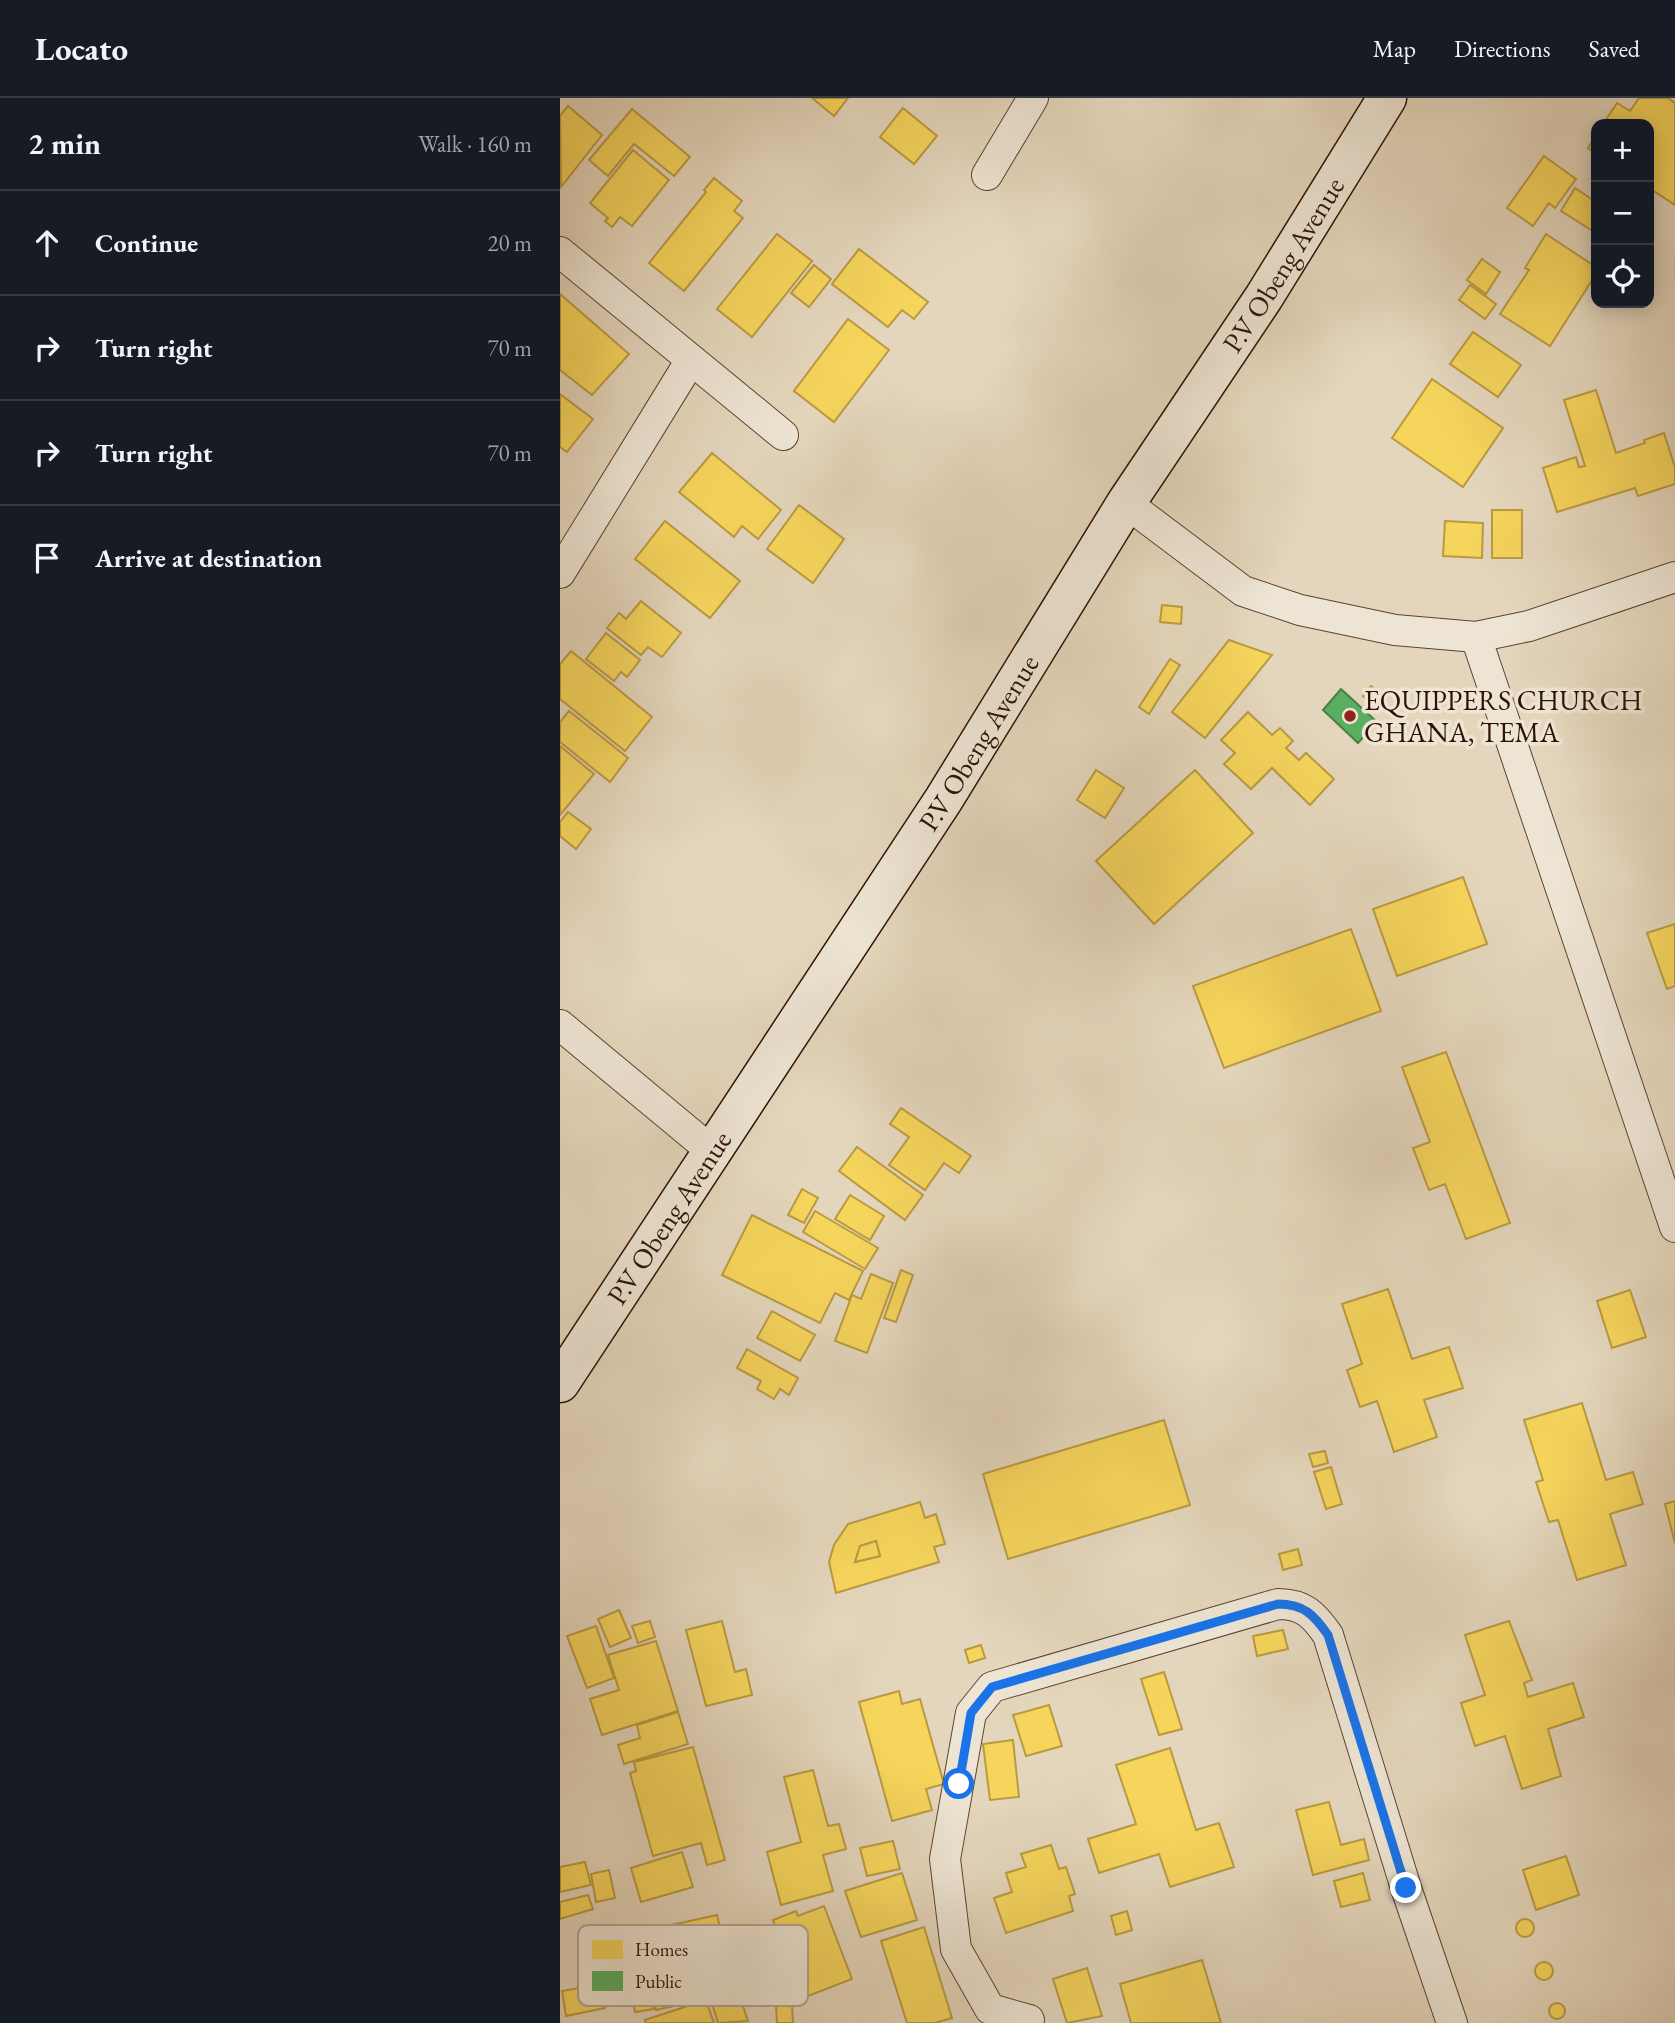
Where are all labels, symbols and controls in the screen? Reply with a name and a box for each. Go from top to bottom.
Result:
text: Locato [35,27,128,70]
text: Map [1373,33,1416,64]
text: Directions [1454,33,1551,64]
text: Saved [1589,33,1640,64]
map controls [1591,119,1654,308]
button: + [1591,119,1654,182]
text: 2 min [28,124,101,163]
text: Walk · 160 m [418,129,532,159]
street label: P.V Obeng Avenue [1214,170,1352,359]
button: − [1591,182,1654,245]
icon: ahead [28,224,66,262]
text: Continue [95,226,198,260]
text: 20 m [487,228,532,258]
button: locate [1591,245,1654,308]
icon: right [28,329,66,367]
text: Turn right [95,331,213,365]
text: 70 m [487,333,532,363]
icon: right [28,434,66,472]
text: Turn right [95,436,213,470]
text: 70 m [487,438,532,468]
icon: arrive [28,539,66,577]
text: Arrive at destination [95,541,322,575]
street label: P.V Obeng Avenue [910,648,1047,838]
place label: EQUIPPERS CHURCH GHANA, TEMA [1364,682,1642,750]
marker: EQUIPPERS CHURCH GHANA, TEMA [1342,708,1358,724]
street label: P.V Obeng Avenue [598,1124,739,1311]
route start [943,1768,974,1799]
route end [1390,1872,1421,1903]
legend [578,1925,808,2006]
text: Homes [635,1937,688,1962]
text: Public [635,1969,682,1994]

